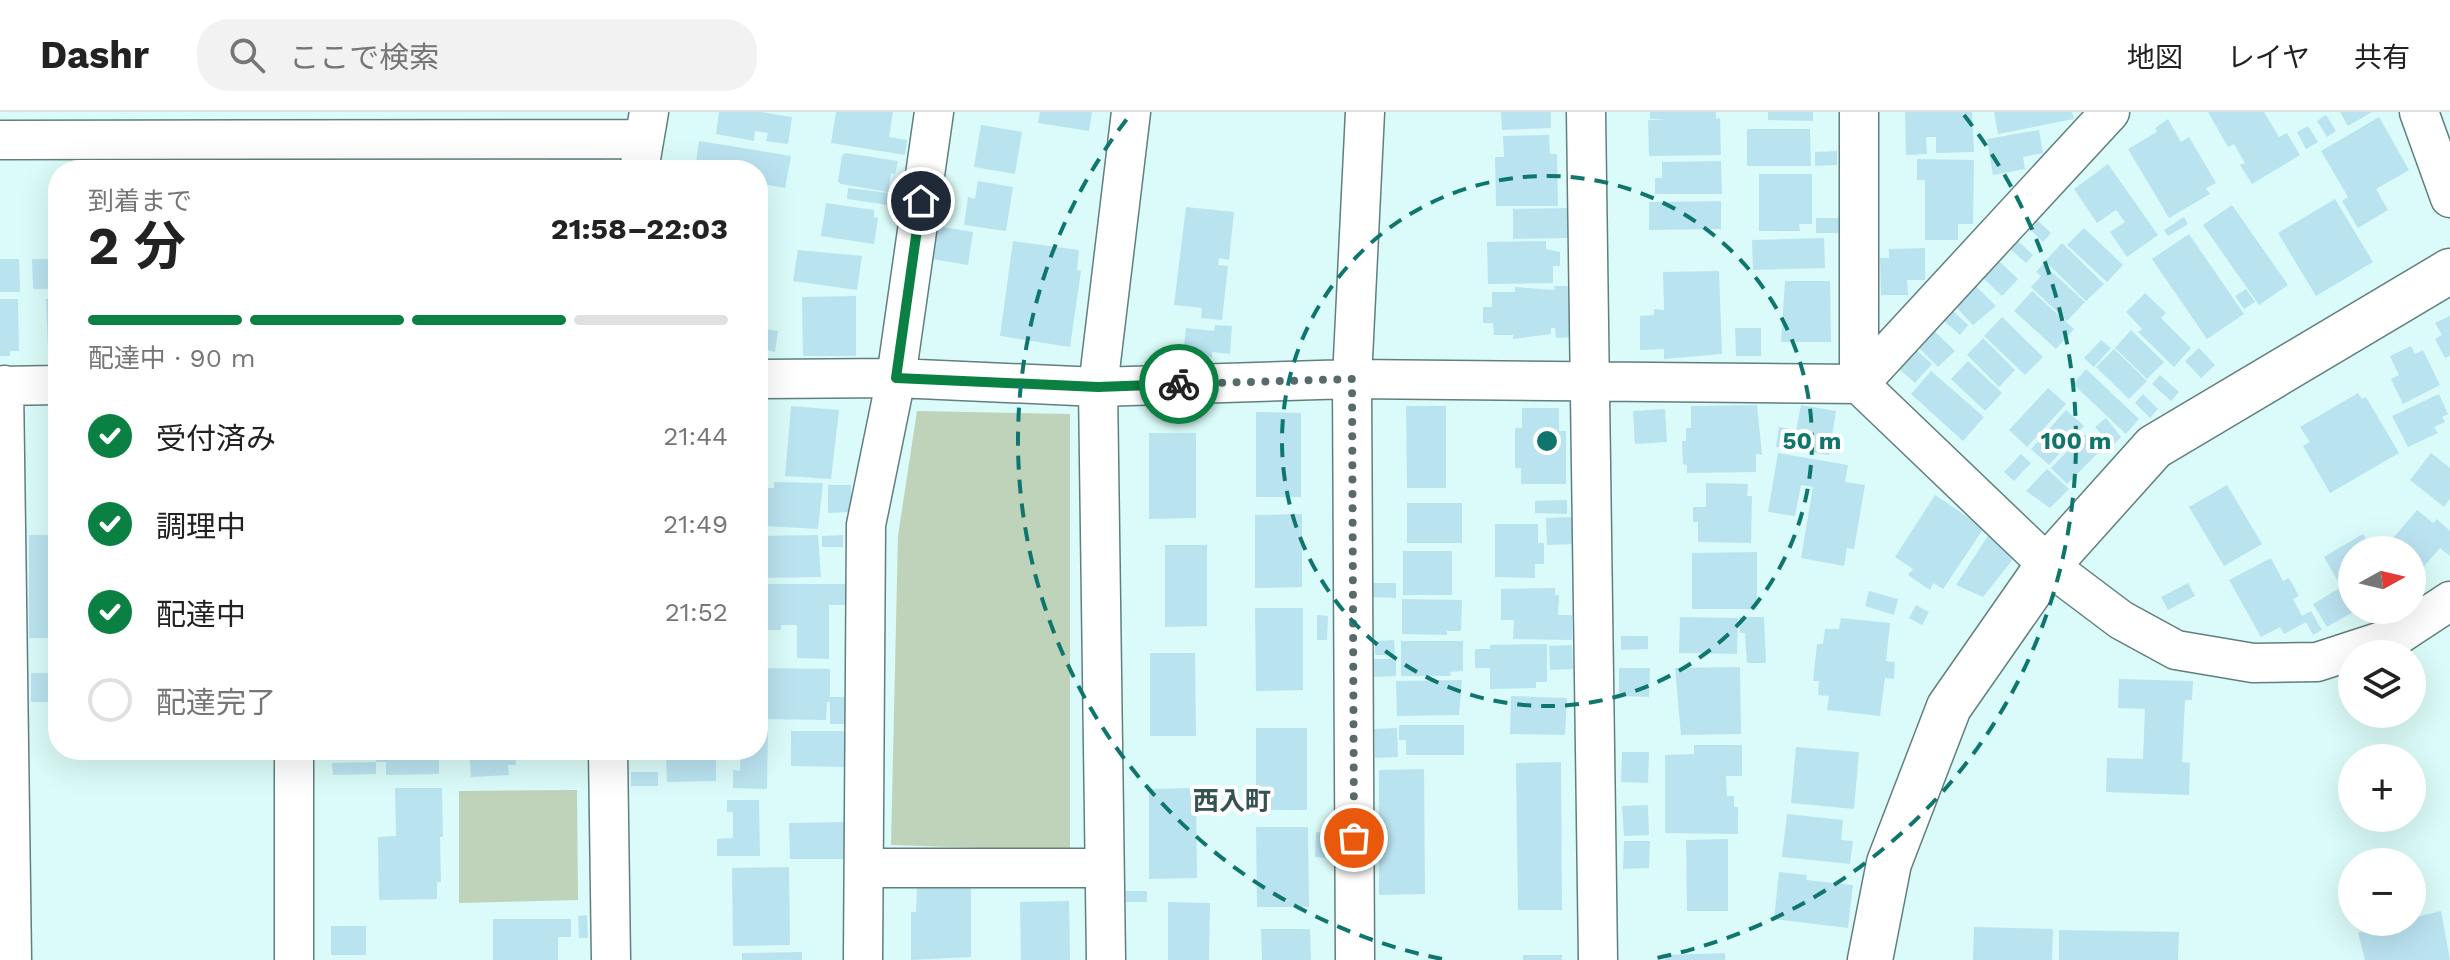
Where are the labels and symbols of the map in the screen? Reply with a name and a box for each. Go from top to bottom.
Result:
pin [887,167,955,235]
courier [1139,344,1219,424]
centre of rings [1533,427,1561,455]
text: 50 m [1783,427,1841,455]
text: 100 m [2041,427,2111,455]
north arrow [2338,536,2426,624]
district label: 西入町 [1193,786,1271,816]
pin [1320,804,1388,872]

